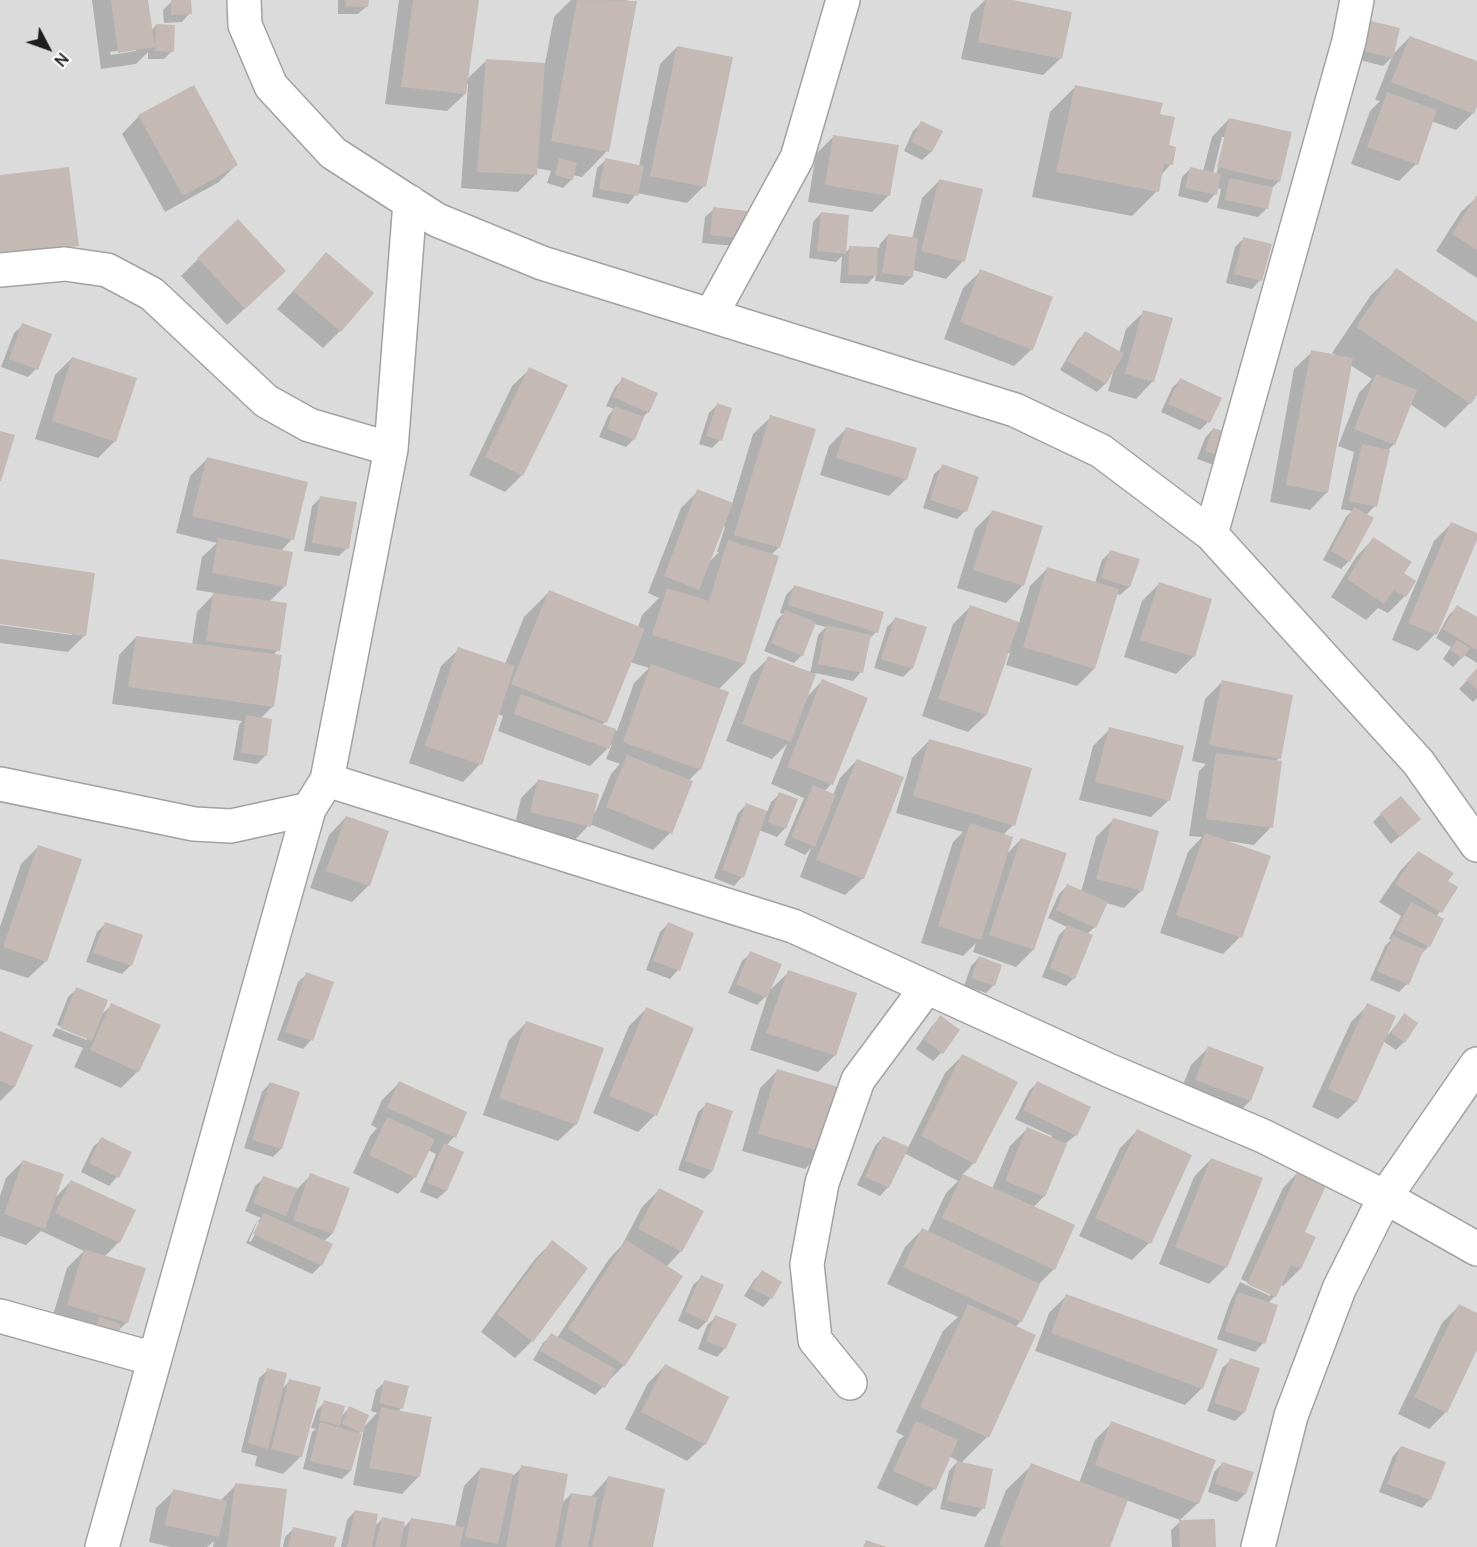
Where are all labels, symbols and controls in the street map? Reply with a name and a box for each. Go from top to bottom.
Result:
north arrow [18,18,78,78]
text: N [50,48,74,71]

